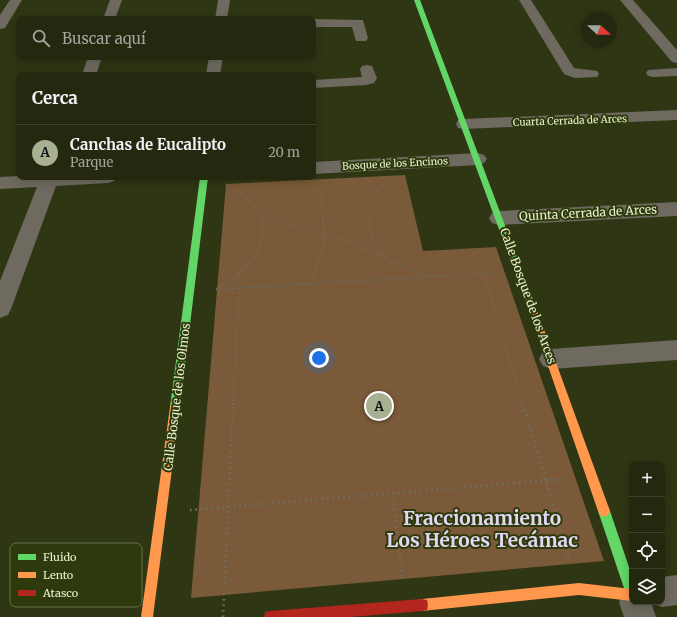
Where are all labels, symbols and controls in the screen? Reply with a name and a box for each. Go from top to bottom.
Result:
north arrow [581,12,617,48]
search box [16,16,316,60]
icon: search [30,27,52,49]
text: Buscar aquí [62,29,146,48]
text: Cerca [32,87,78,109]
street label: Cuarta Cerrada de Arces [513,112,627,129]
text: Canchas de Eucalipto [70,135,226,154]
text: A [40,144,50,161]
text: 20 m [268,144,300,161]
text: Parque [70,154,113,171]
street label: Bosque de los Encinos [342,154,448,173]
street label: Quinta Cerrada de Arces [519,201,657,224]
street label: Calle Bosque de los Arces [497,226,560,366]
street label: Calle Bosque de los Olmos [160,322,193,472]
your location [309,348,329,368]
pin: A [366,391,392,421]
map controls [629,461,665,605]
button: + [629,461,665,497]
button: − [629,497,665,533]
district label: Fraccionamiento Los Héroes Tecámac [386,506,578,552]
button: locate [629,533,665,569]
legend [10,543,142,607]
text: Fluido [43,550,77,564]
text: Lento [43,568,74,582]
button: layers [629,569,665,605]
text: Atasco [42,586,79,600]

